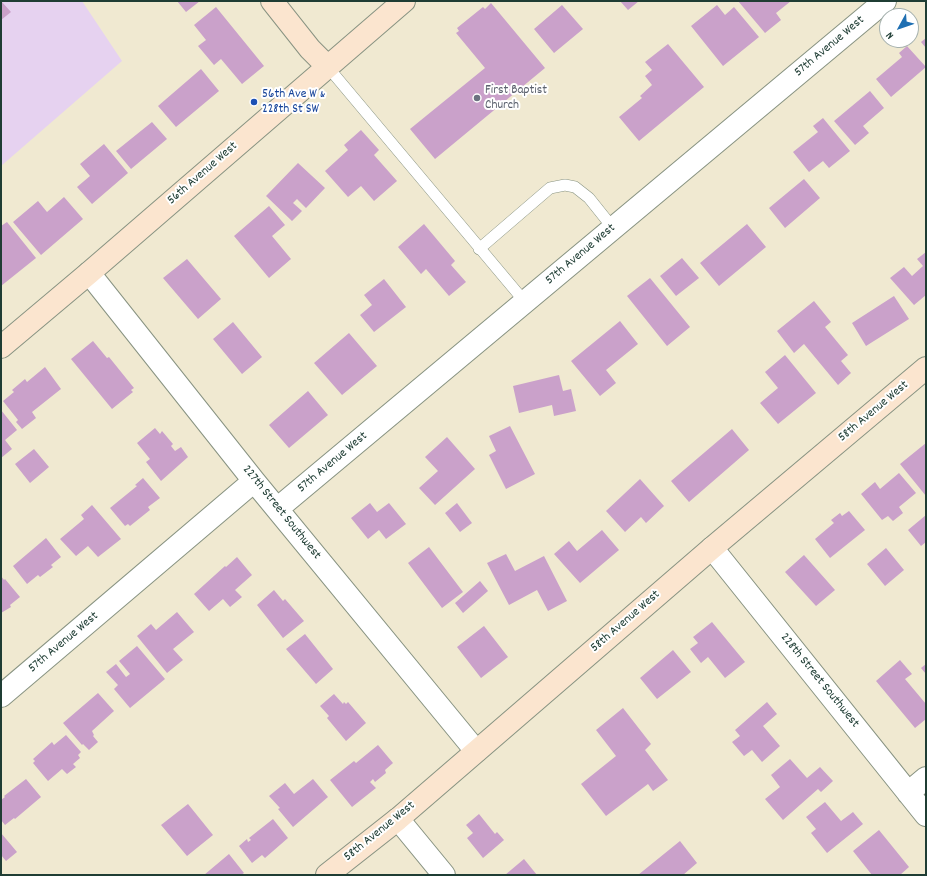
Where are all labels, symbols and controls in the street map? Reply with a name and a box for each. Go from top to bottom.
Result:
north arrow [879,8,919,48]
street label: 57th Avenue West [792,13,868,81]
text: N [883,28,898,42]
place label: First Baptist Church [485,83,547,114]
place label: 56th Ave W & 228th St SW [262,87,325,118]
marker: First Baptist Church [472,93,482,103]
marker: 56th Ave W & 228th St SW [249,97,259,107]
street label: 56th Avenue West [165,139,241,209]
street label: 57th Avenue West [543,221,619,289]
street label: 58th Avenue West [836,378,912,446]
street label: 57th Avenue West [295,429,371,497]
street label: 227th Street Southwest [238,463,324,563]
street label: 58th Avenue West [588,588,664,656]
street label: 57th Avenue West [26,609,102,677]
street label: 228th Street Southwest [776,631,862,731]
street label: 58th Avenue West [341,799,419,865]

